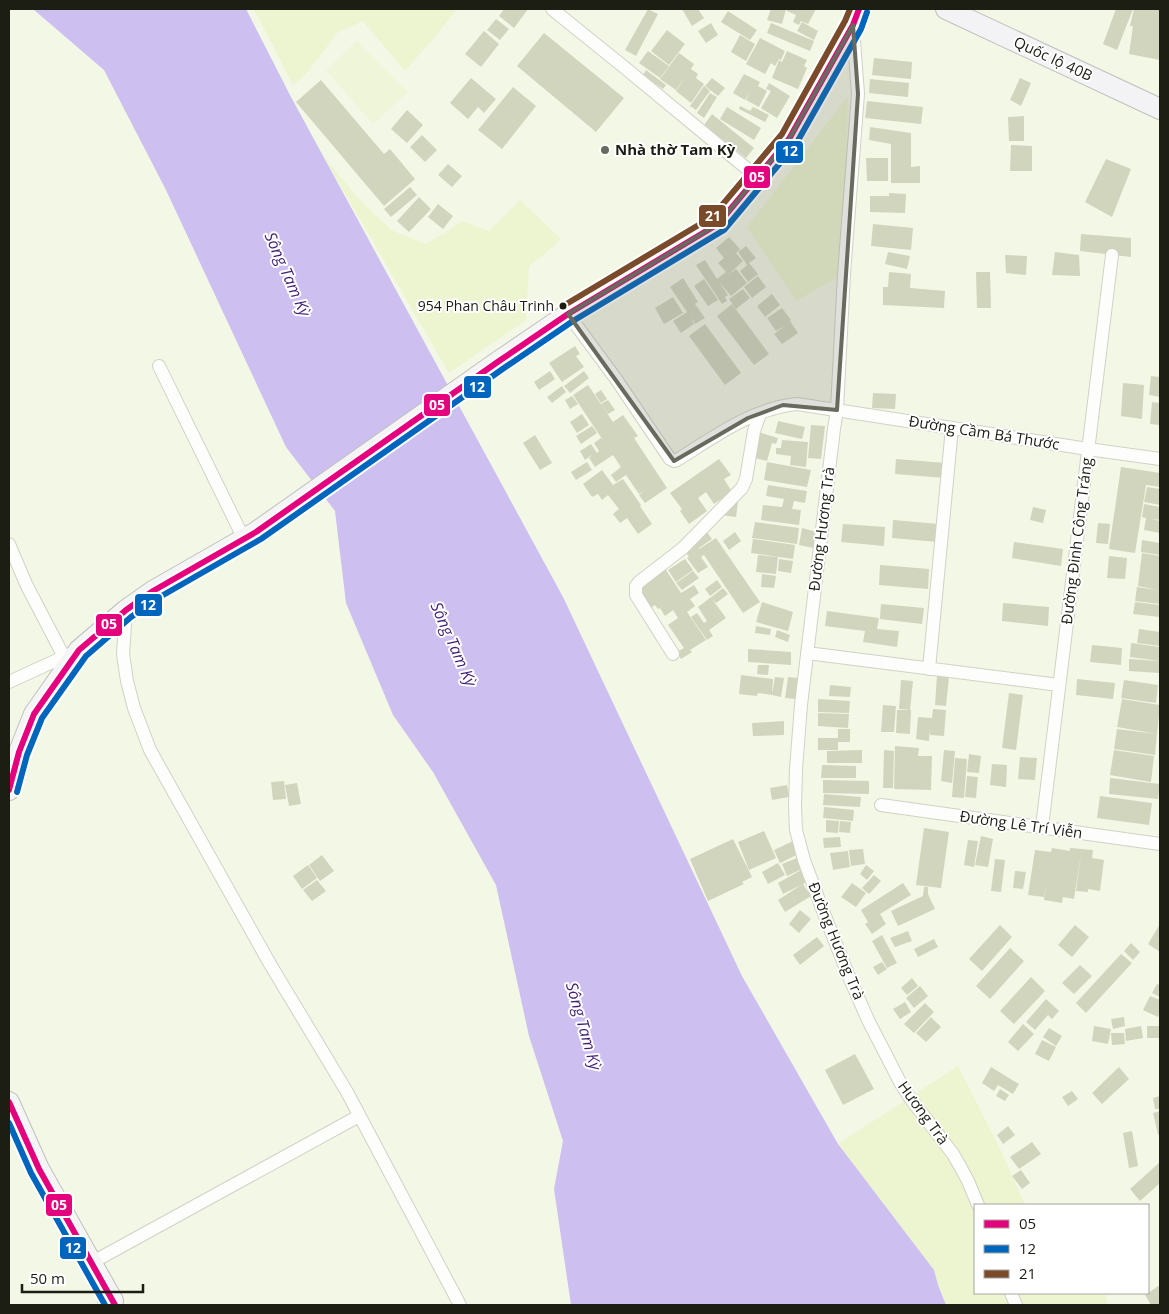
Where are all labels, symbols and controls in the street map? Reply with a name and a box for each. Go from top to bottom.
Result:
street label: Quốc lộ 40B [1011,31,1096,85]
place label: Nhà thờ Tam Kỳ [615,139,736,159]
line badge: 12 [775,140,804,164]
text: 12 [782,141,798,160]
marker: Nhà thờ Tam Kỳ [599,144,611,156]
line badge: 05 [743,165,771,189]
text: 05 [749,167,765,186]
line badge: 21 [698,204,727,228]
text: 21 [705,206,721,225]
water label: Sông Tam Kỳ [260,228,317,321]
place label: 954 Phan Châu Trinh [418,296,554,315]
marker: 954 Phan Châu Trinh [558,301,568,311]
line badge: 12 [463,375,492,399]
text: 12 [469,377,485,396]
line badge: 05 [423,393,451,417]
text: 05 [429,395,445,414]
street label: Đường Cầm Bá Thước [907,410,1061,454]
street label: Đường Đinh Công Tráng [1056,456,1096,625]
street label: Đường Hương Trà [803,465,839,592]
line badge: 12 [134,593,163,617]
text: 12 [140,595,156,614]
water label: Sông Tam Kỳ [426,598,483,691]
line badge: 05 [95,613,123,637]
text: 05 [101,614,117,633]
street label: Đường Lê Trí Viễn [958,805,1084,843]
street label: Đường Hương Trà [804,879,870,1002]
water label: Sông Tam Kỳ [561,980,607,1074]
street label: Hương Trà [894,1077,954,1148]
line badge: 05 [45,1193,73,1217]
text: 05 [51,1195,67,1214]
legend [974,1204,1149,1294]
text: 05 [1019,1213,1036,1233]
line badge: 12 [59,1236,87,1260]
text: 12 [65,1238,81,1257]
text: 12 [1019,1238,1036,1258]
scale bar [22,1262,144,1294]
text: 21 [1019,1263,1036,1283]
text: 50 m [30,1268,65,1288]

